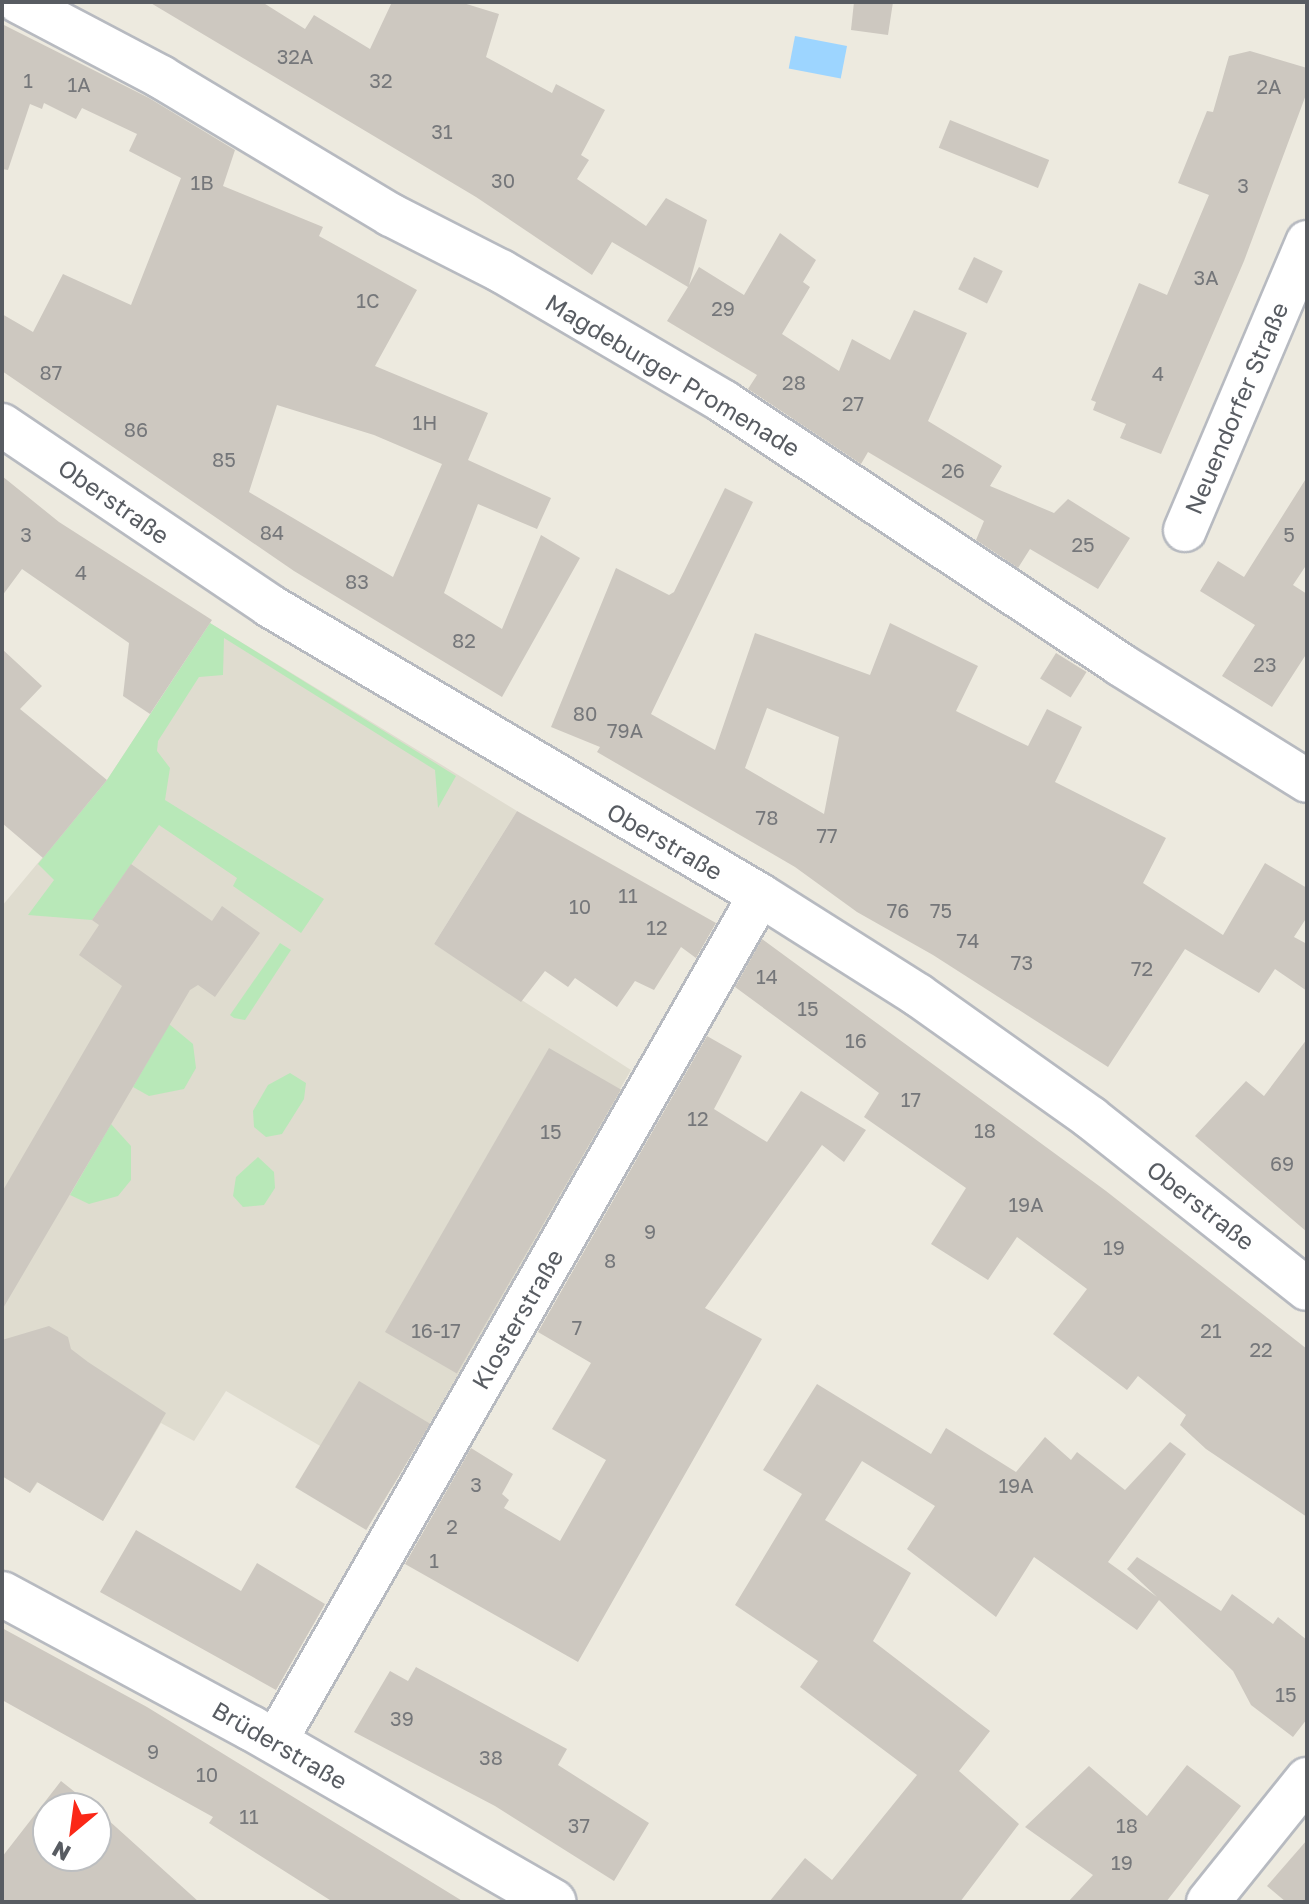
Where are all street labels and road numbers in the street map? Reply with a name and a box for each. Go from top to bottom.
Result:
street label: Magdeburger Promenade [541,288,805,462]
street label: Neuendorfer Straße [1178,298,1294,518]
street label: Oberstraße [53,452,175,550]
street label: Oberstraße [602,796,728,886]
street label: Oberstraße [1141,1154,1261,1256]
street label: Klosterstraße [465,1244,569,1394]
street label: Brüderstraße [207,1695,353,1795]

